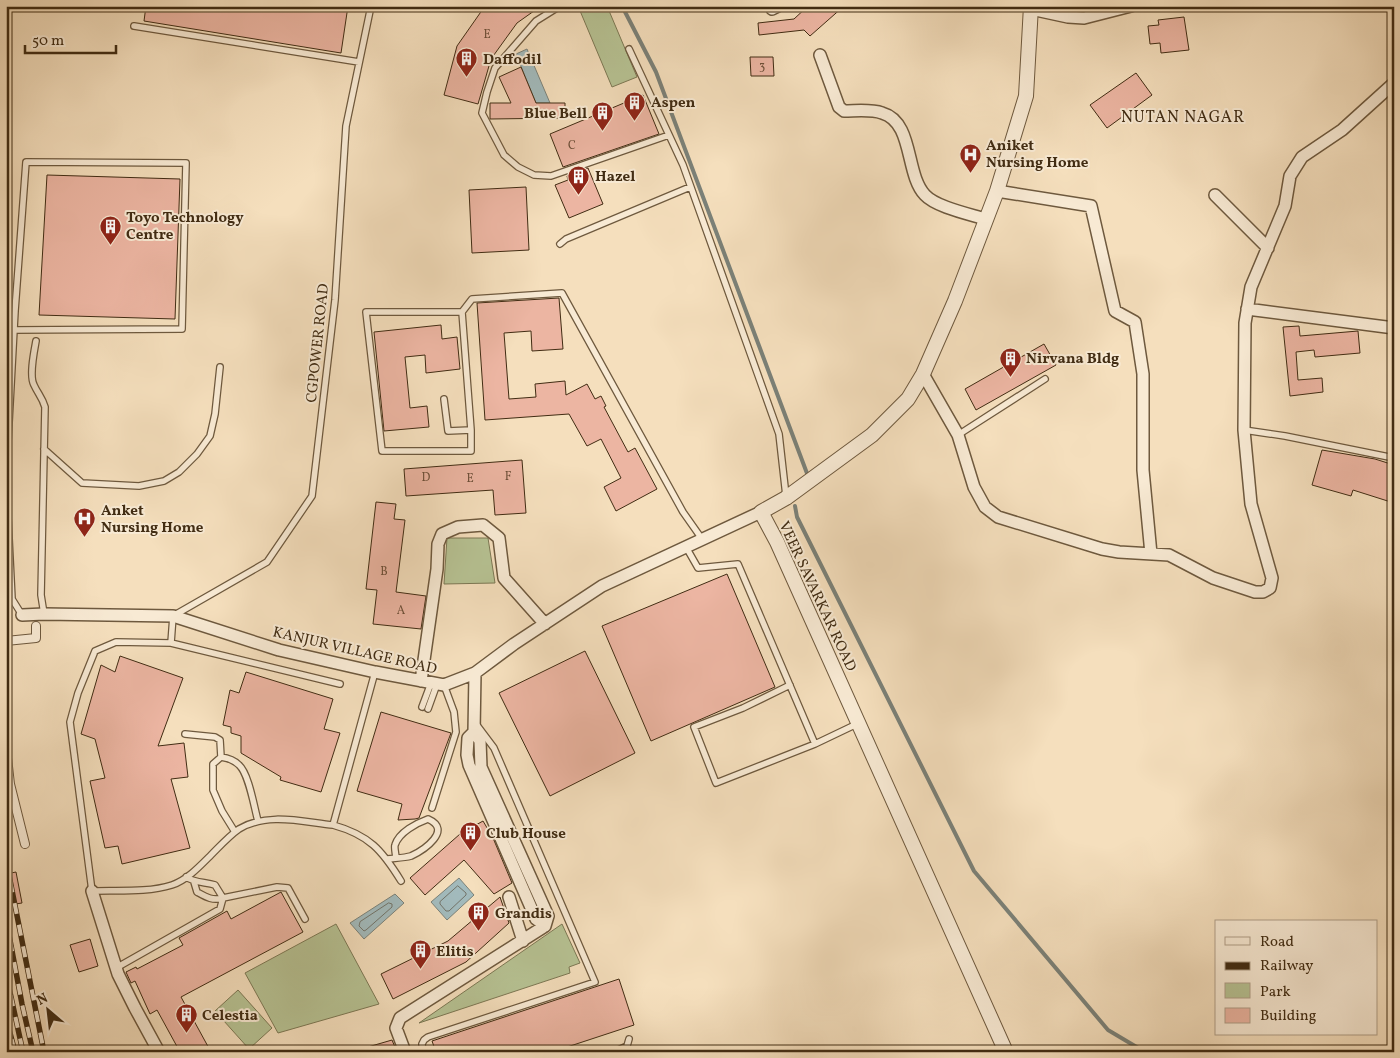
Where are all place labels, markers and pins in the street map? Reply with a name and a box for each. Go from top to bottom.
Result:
building icon: Daffodil [455,47,479,78]
place label: Daffodil [483,50,542,71]
building icon: Aspen [623,90,647,121]
place label: Aspen [651,93,696,114]
building icon: Blue Bell [591,101,615,132]
place label: Blue Bell [524,104,587,125]
place label: Aniket Nursing Home [986,136,1089,174]
hospital icon: Aniket Nursing Home [958,142,982,173]
building icon: Hazel [567,164,591,195]
place label: Hazel [595,167,635,188]
place label: Toyo Technology Centre [126,208,244,246]
building icon: Toyo Technology Centre [98,214,122,245]
building icon: Nirvana Bldg [998,346,1022,377]
place label: Nirvana Bldg [1026,349,1119,370]
place label: Anket Nursing Home [101,501,204,539]
hospital icon: Anket Nursing Home [73,507,97,538]
building icon: Club House [458,821,482,852]
place label: Club House [486,824,566,845]
building icon: Grandis [467,901,491,932]
place label: Grandis [495,904,552,925]
building icon: Elitis [408,939,432,970]
place label: Elitis [436,942,474,963]
building icon: Celestia [174,1003,198,1034]
place label: Celestia [202,1006,258,1027]

